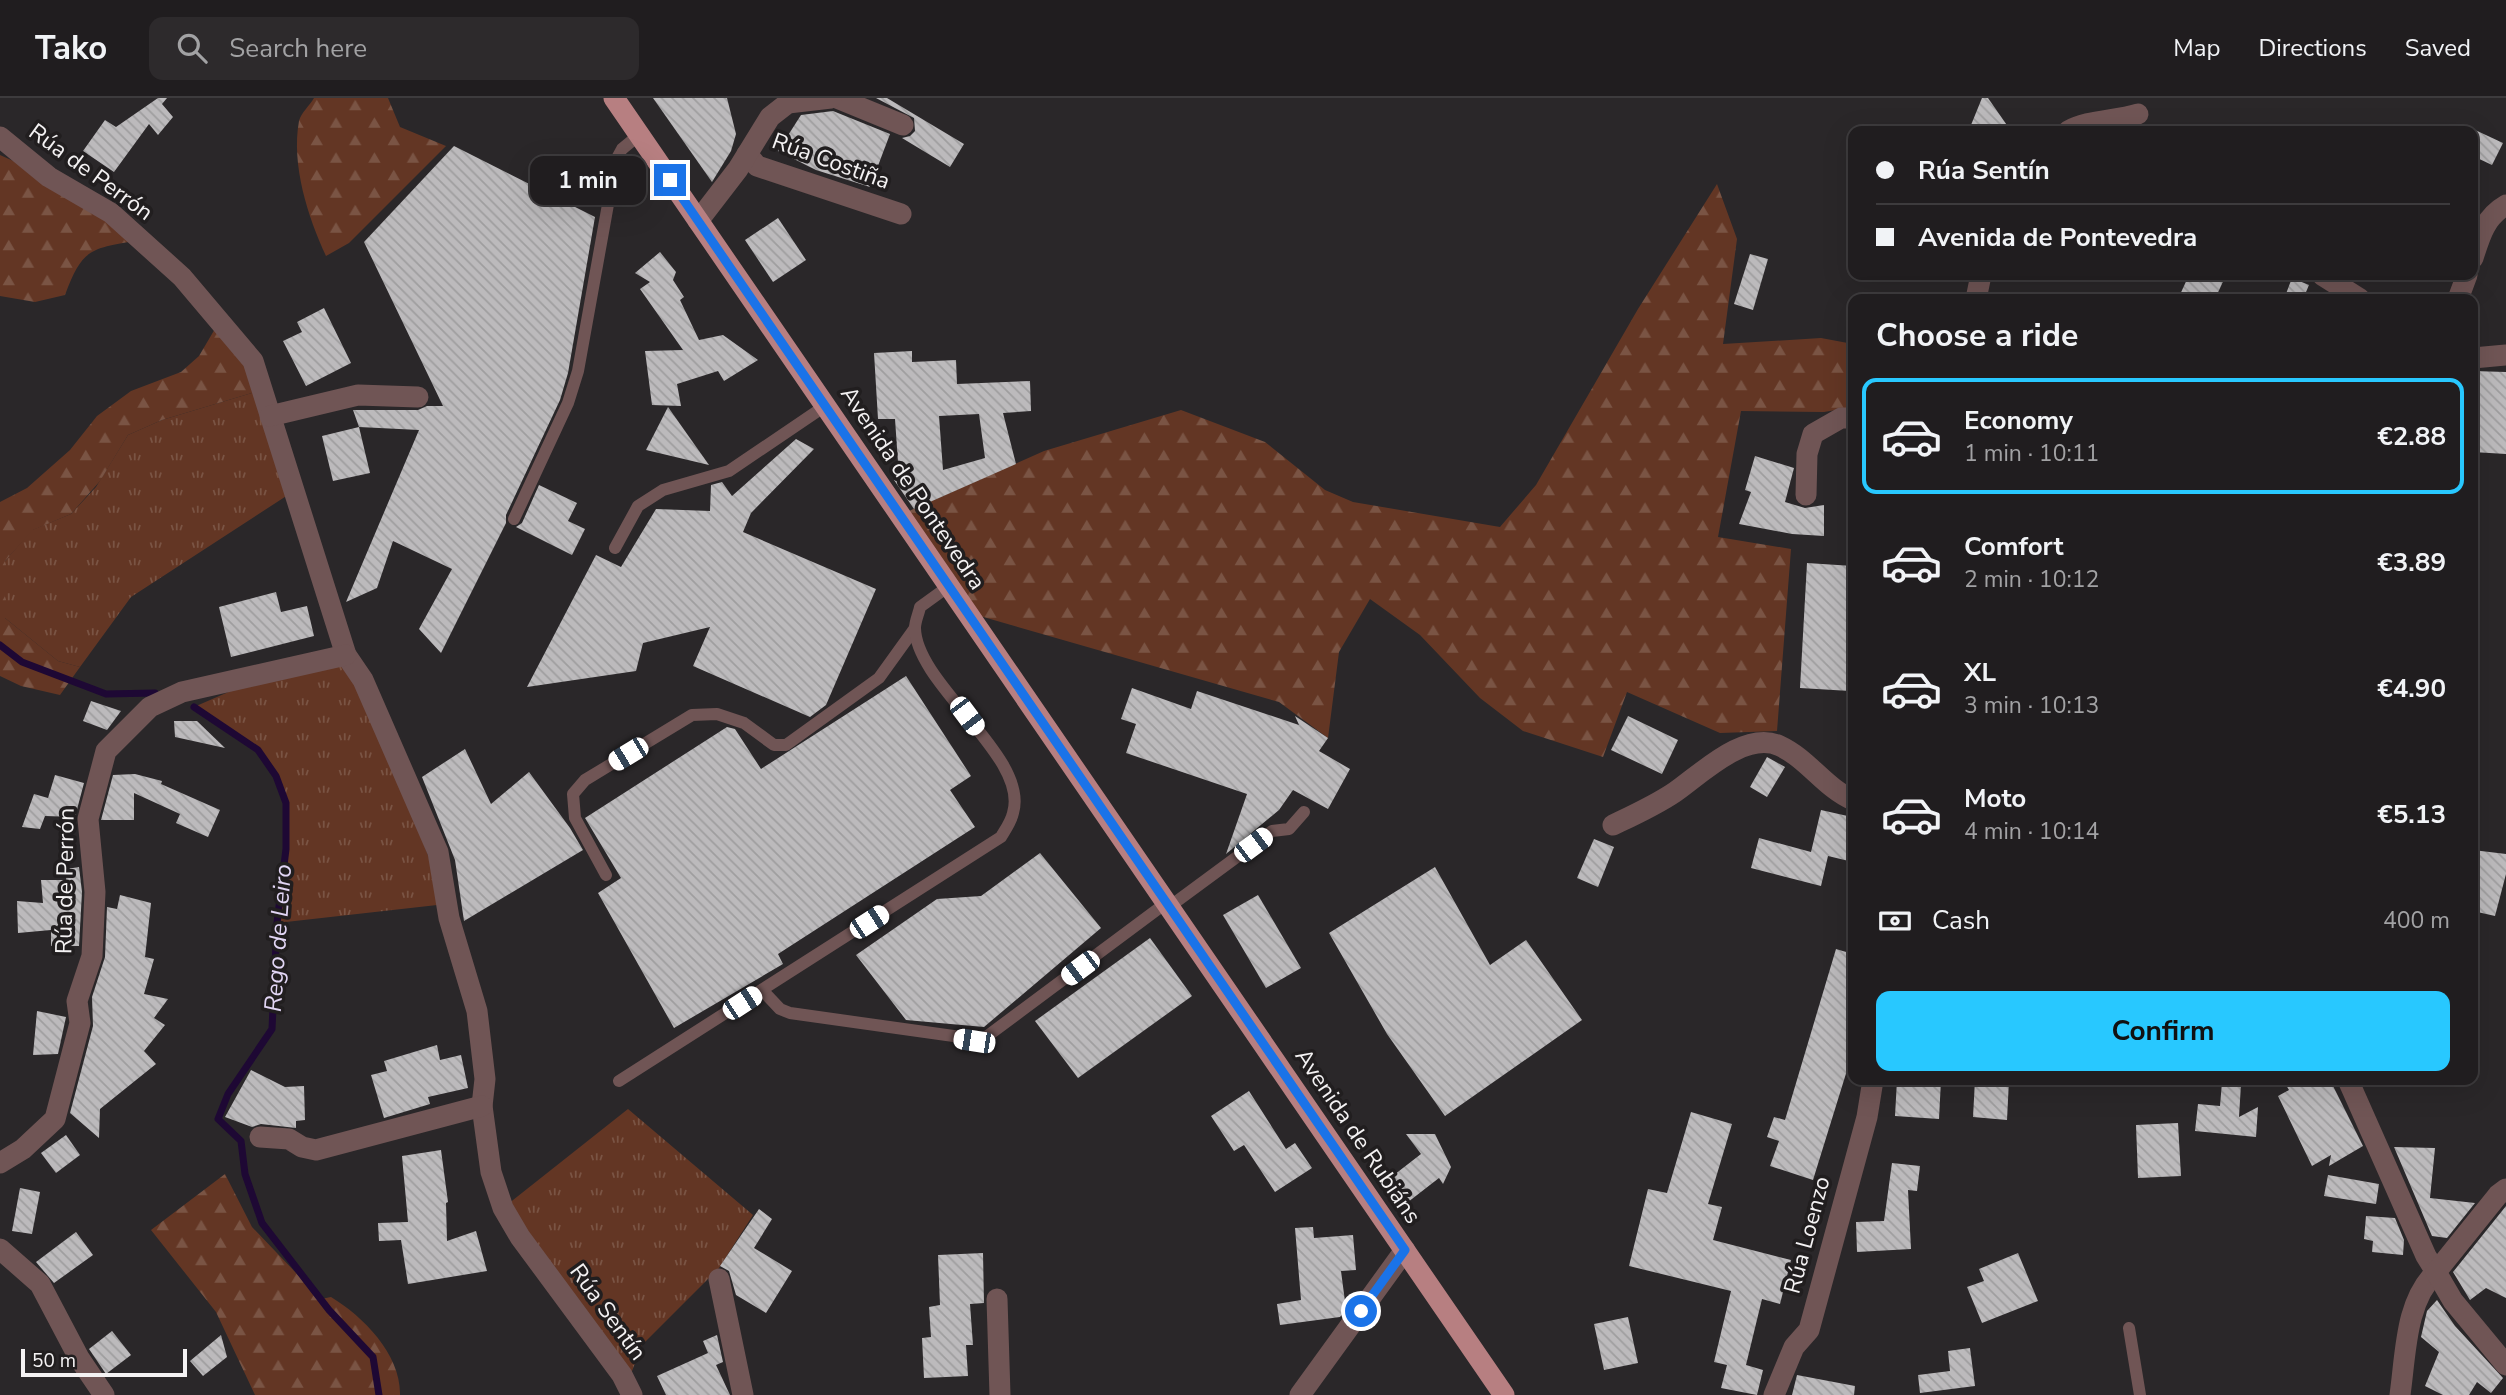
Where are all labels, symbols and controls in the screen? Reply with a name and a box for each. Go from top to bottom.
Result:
search box [149,17,639,80]
text: Tako [35,26,107,71]
icon: search [173,29,211,67]
text: Search here [229,31,367,66]
text: Map [2173,32,2220,64]
text: Directions [2258,32,2367,64]
text: Saved [2405,32,2471,64]
street label: Rúa de Perrón [23,116,159,228]
street label: Rúa Costiña [768,125,894,197]
text: Rúa Sentín [1918,153,2050,188]
callout: 1 min [530,155,646,204]
route end [654,164,686,196]
text: 1 min [558,165,618,196]
text: Avenida de Pontevedra [1918,220,2197,255]
text: Choose a ride [1876,314,2078,357]
street label: Avenida de Pontevedra [833,380,993,596]
text: Economy [1964,403,2073,438]
icon: car [1880,405,1943,468]
text: €2.88 [2377,419,2446,454]
text: 1 min · 10:11 [1964,438,2099,469]
text: Comfort [1964,529,2064,564]
icon: car [1880,531,1943,594]
text: €3.89 [2377,545,2446,580]
text: 2 min · 10:12 [1964,564,2099,595]
text: XL [1964,655,1996,690]
icon: car [1880,657,1943,720]
text: €4.90 [2377,671,2446,706]
text: 3 min · 10:13 [1964,690,2099,721]
car [946,693,989,739]
car [605,734,652,774]
text: Moto [1964,781,2026,816]
icon: car [1880,783,1943,846]
text: €5.13 [2377,797,2446,832]
street label: Rúa de Perrón [48,808,82,954]
text: 4 min · 10:14 [1964,816,2099,847]
car [1230,824,1277,866]
water label: Rego de Leiro [257,863,299,1013]
car [846,902,893,942]
icon: cash [1876,902,1914,940]
text: Cash [1932,903,1990,938]
text: 400 m [2383,905,2450,936]
car [1057,947,1104,989]
car [719,983,766,1023]
button: Confirm [1876,991,2450,1071]
car [952,1027,997,1055]
street label: Avenida de Rubiáns [1288,1042,1428,1230]
street label: Rúa Loenzo [1776,1173,1838,1297]
street label: Rúa Sentín [562,1257,654,1367]
route start [1345,1295,1377,1327]
scale bar [21,1346,187,1378]
text: 50 m [32,1348,76,1374]

